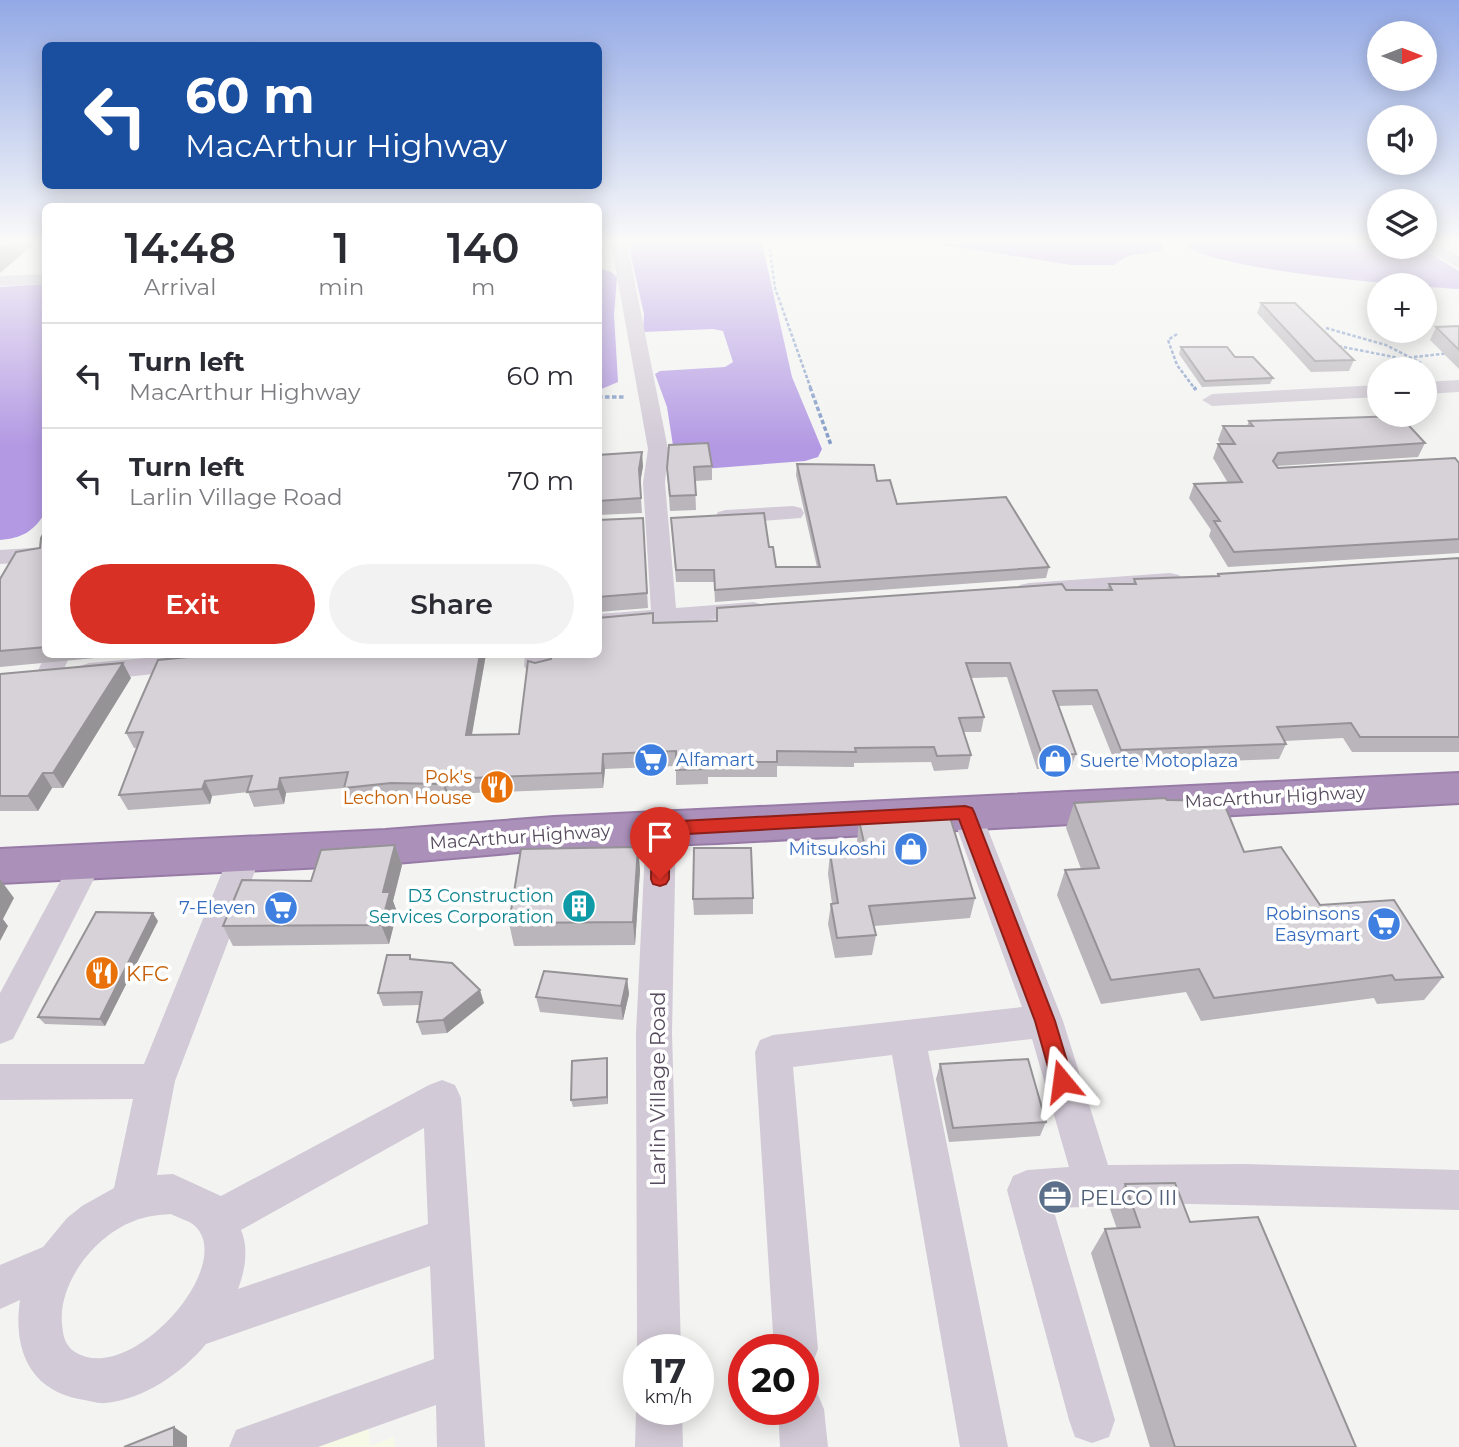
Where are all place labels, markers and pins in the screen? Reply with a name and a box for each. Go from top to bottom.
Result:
supermarket icon: Alfamart [632,741,670,779]
shop icon: Suerte Motoplaza [1036,742,1074,780]
place label: Alfamart [676,749,755,771]
place label: Suerte Motoplaza [1080,750,1238,772]
place label: Pok's Lechon House [343,766,472,809]
restaurant icon: Pok's Lechon House [478,768,516,806]
pin [630,807,690,879]
shop icon: Mitsukoshi [892,830,930,868]
place label: Mitsukoshi [788,838,886,860]
place label: D3 Construction Services Corporation [369,885,554,928]
building icon: D3 Construction Services Corporation [560,887,598,925]
supermarket icon: 7-Eleven [262,889,300,927]
place label: 7-Eleven [179,897,256,919]
place label: Robinsons Easymart [1265,903,1360,946]
supermarket icon: Robinsons Easymart [1365,905,1403,943]
restaurant icon: KFC [83,954,121,992]
place label: KFC [126,961,169,986]
office icon: PELCO III [1036,1178,1074,1216]
place label: PELCO III [1080,1185,1177,1210]

